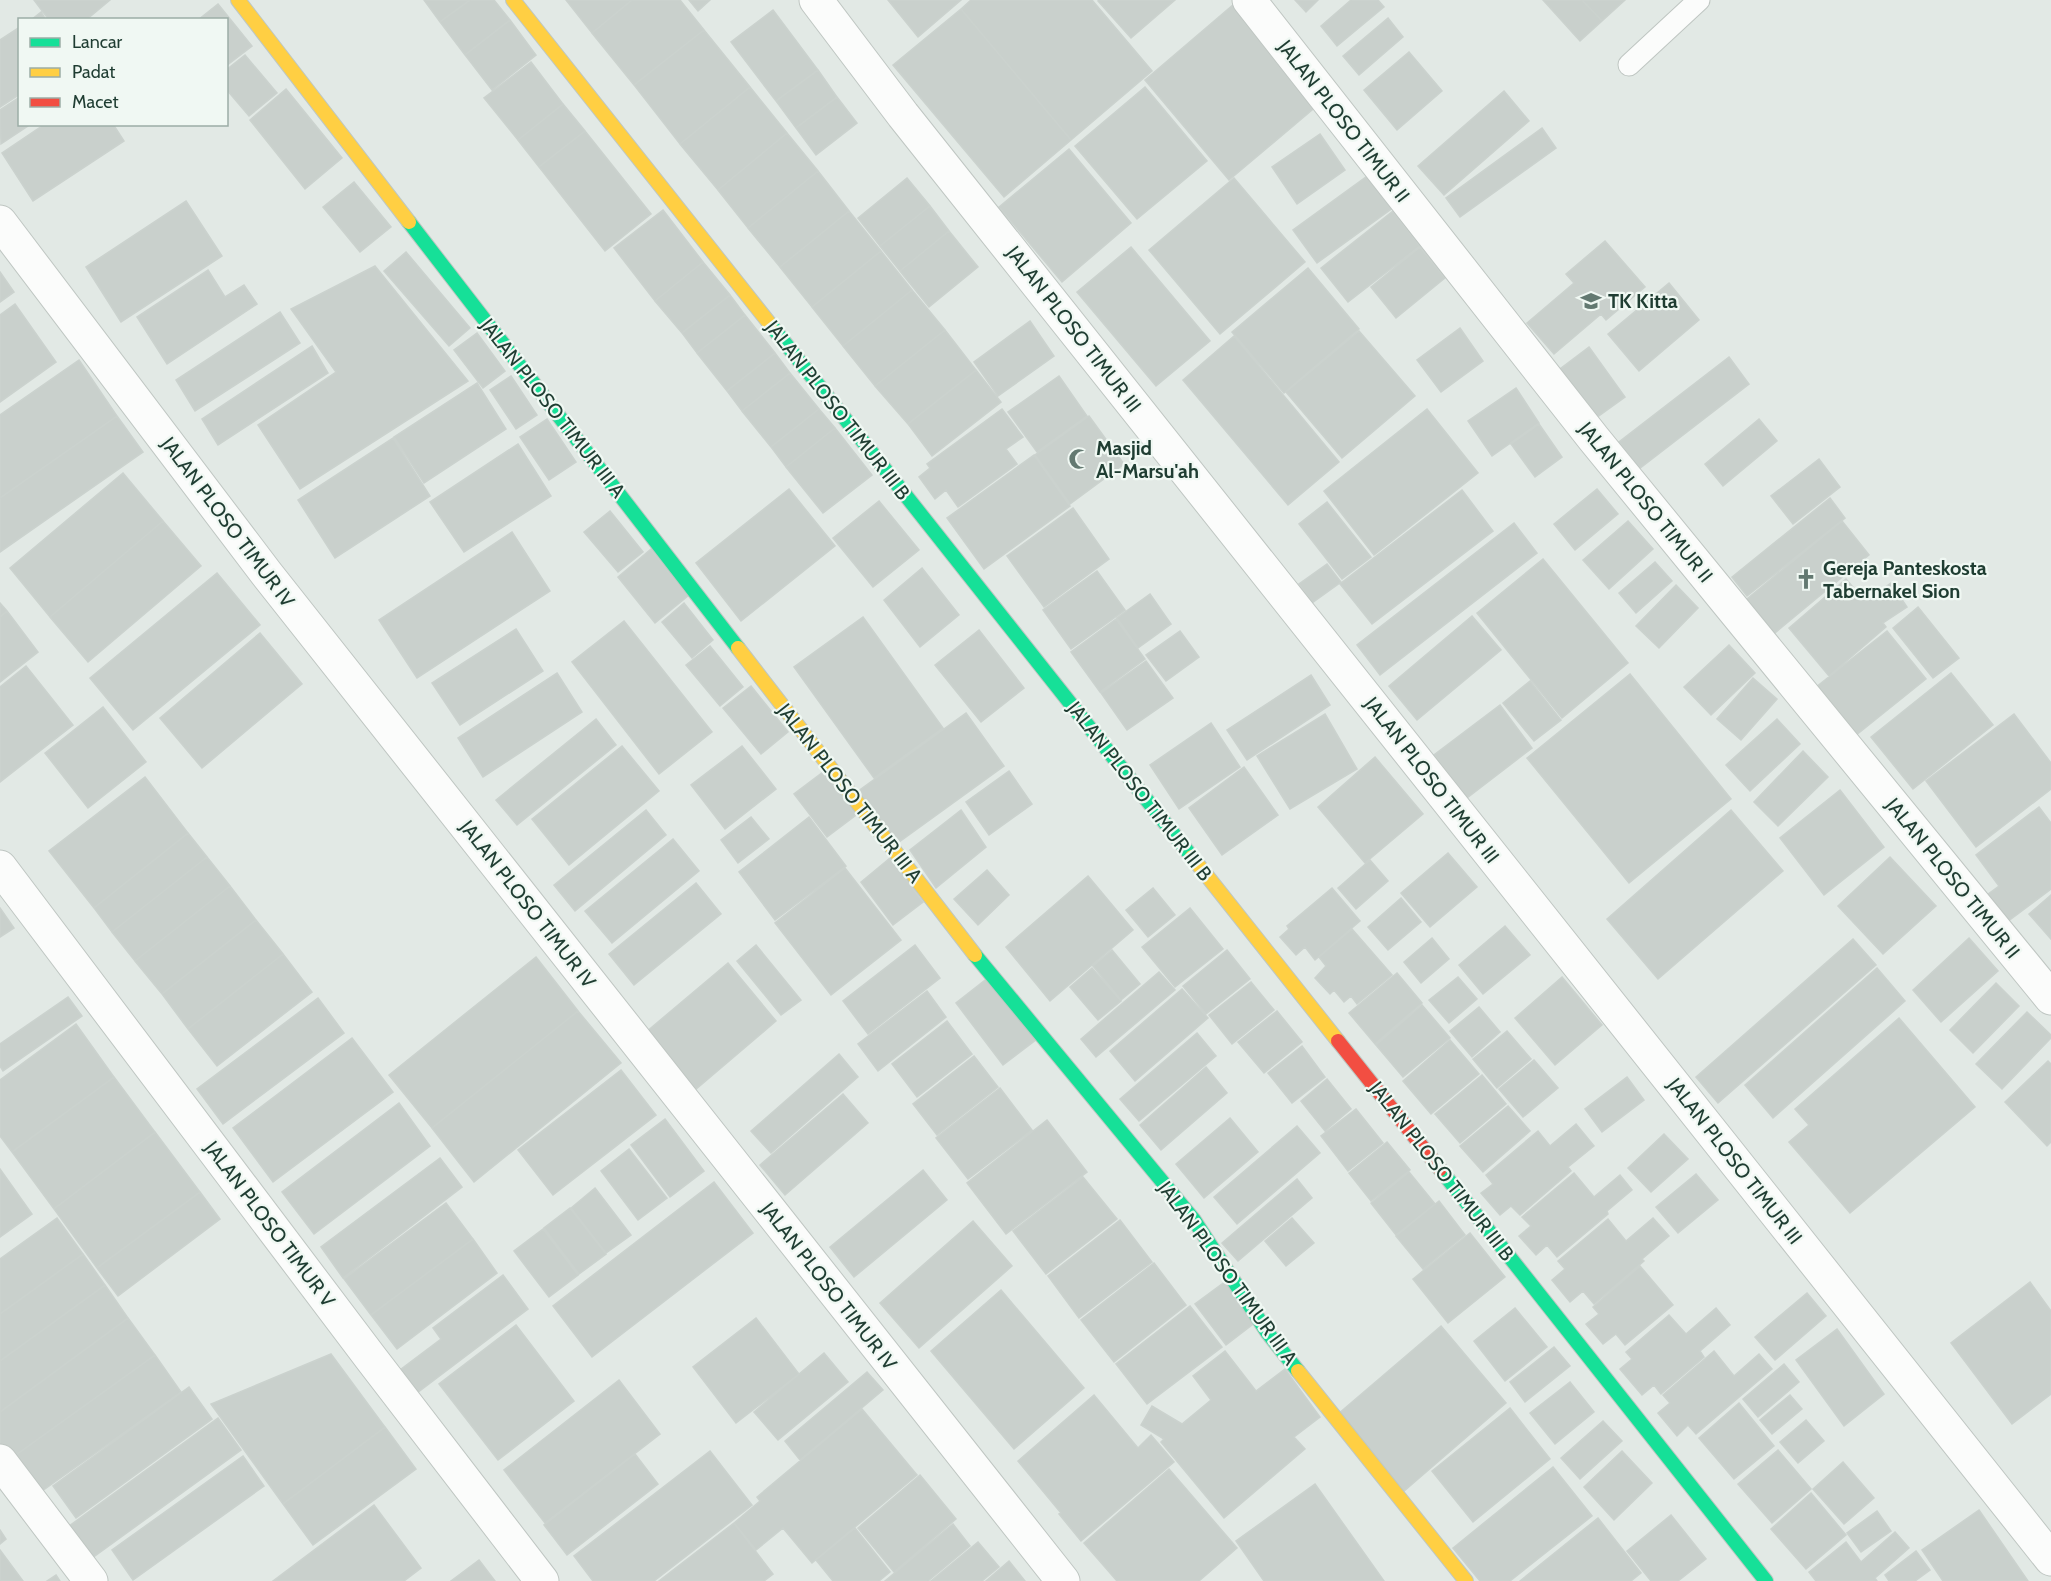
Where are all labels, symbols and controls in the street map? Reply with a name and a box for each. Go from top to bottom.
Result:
legend [18,18,228,126]
text: Lancar [72,31,123,53]
street label: JALAN PLOSO TIMUR II [1273,34,1415,207]
text: Padat [72,61,115,83]
text: Macet [72,91,118,113]
street label: JALAN PLOSO TIMUR III [1001,240,1146,417]
school or university icon: TK Kitta [1579,289,1603,313]
place label: TK Kitta [1608,289,1678,313]
street label: JALAN PLOSO TIMUR III A [475,313,631,503]
street label: JALAN PLOSO TIMUR III B [760,315,915,504]
street label: JALAN PLOSO TIMUR II [1573,416,1718,587]
street label: JALAN PLOSO TIMUR IV [156,432,300,612]
place label: Masjid Al-Marsu'ah [1096,436,1199,483]
mosque icon: Masjid Al-Marsu'ah [1067,447,1091,471]
place label: Gereja Panteskosta Tabernakel Sion [1823,556,1987,603]
church icon: Gereja Panteskosta Tabernakel Sion [1794,567,1818,591]
street label: JALAN PLOSO TIMUR III [1359,691,1504,868]
street label: JALAN PLOSO TIMUR III B [1062,696,1217,885]
street label: JALAN PLOSO TIMUR III A [772,698,928,888]
street label: JALAN PLOSO TIMUR II [1880,792,2025,963]
street label: JALAN PLOSO TIMUR IV [454,815,601,993]
street label: JALAN PLOSO TIMUR III [1662,1072,1807,1249]
street label: JALAN PLOSO TIMUR III B [1364,1076,1519,1265]
street label: JALAN PLOSO TIMUR V [199,1136,341,1312]
street label: JALAN PLOSO TIMUR III A [1153,1176,1303,1370]
street label: JALAN PLOSO TIMUR IV [755,1197,902,1375]

